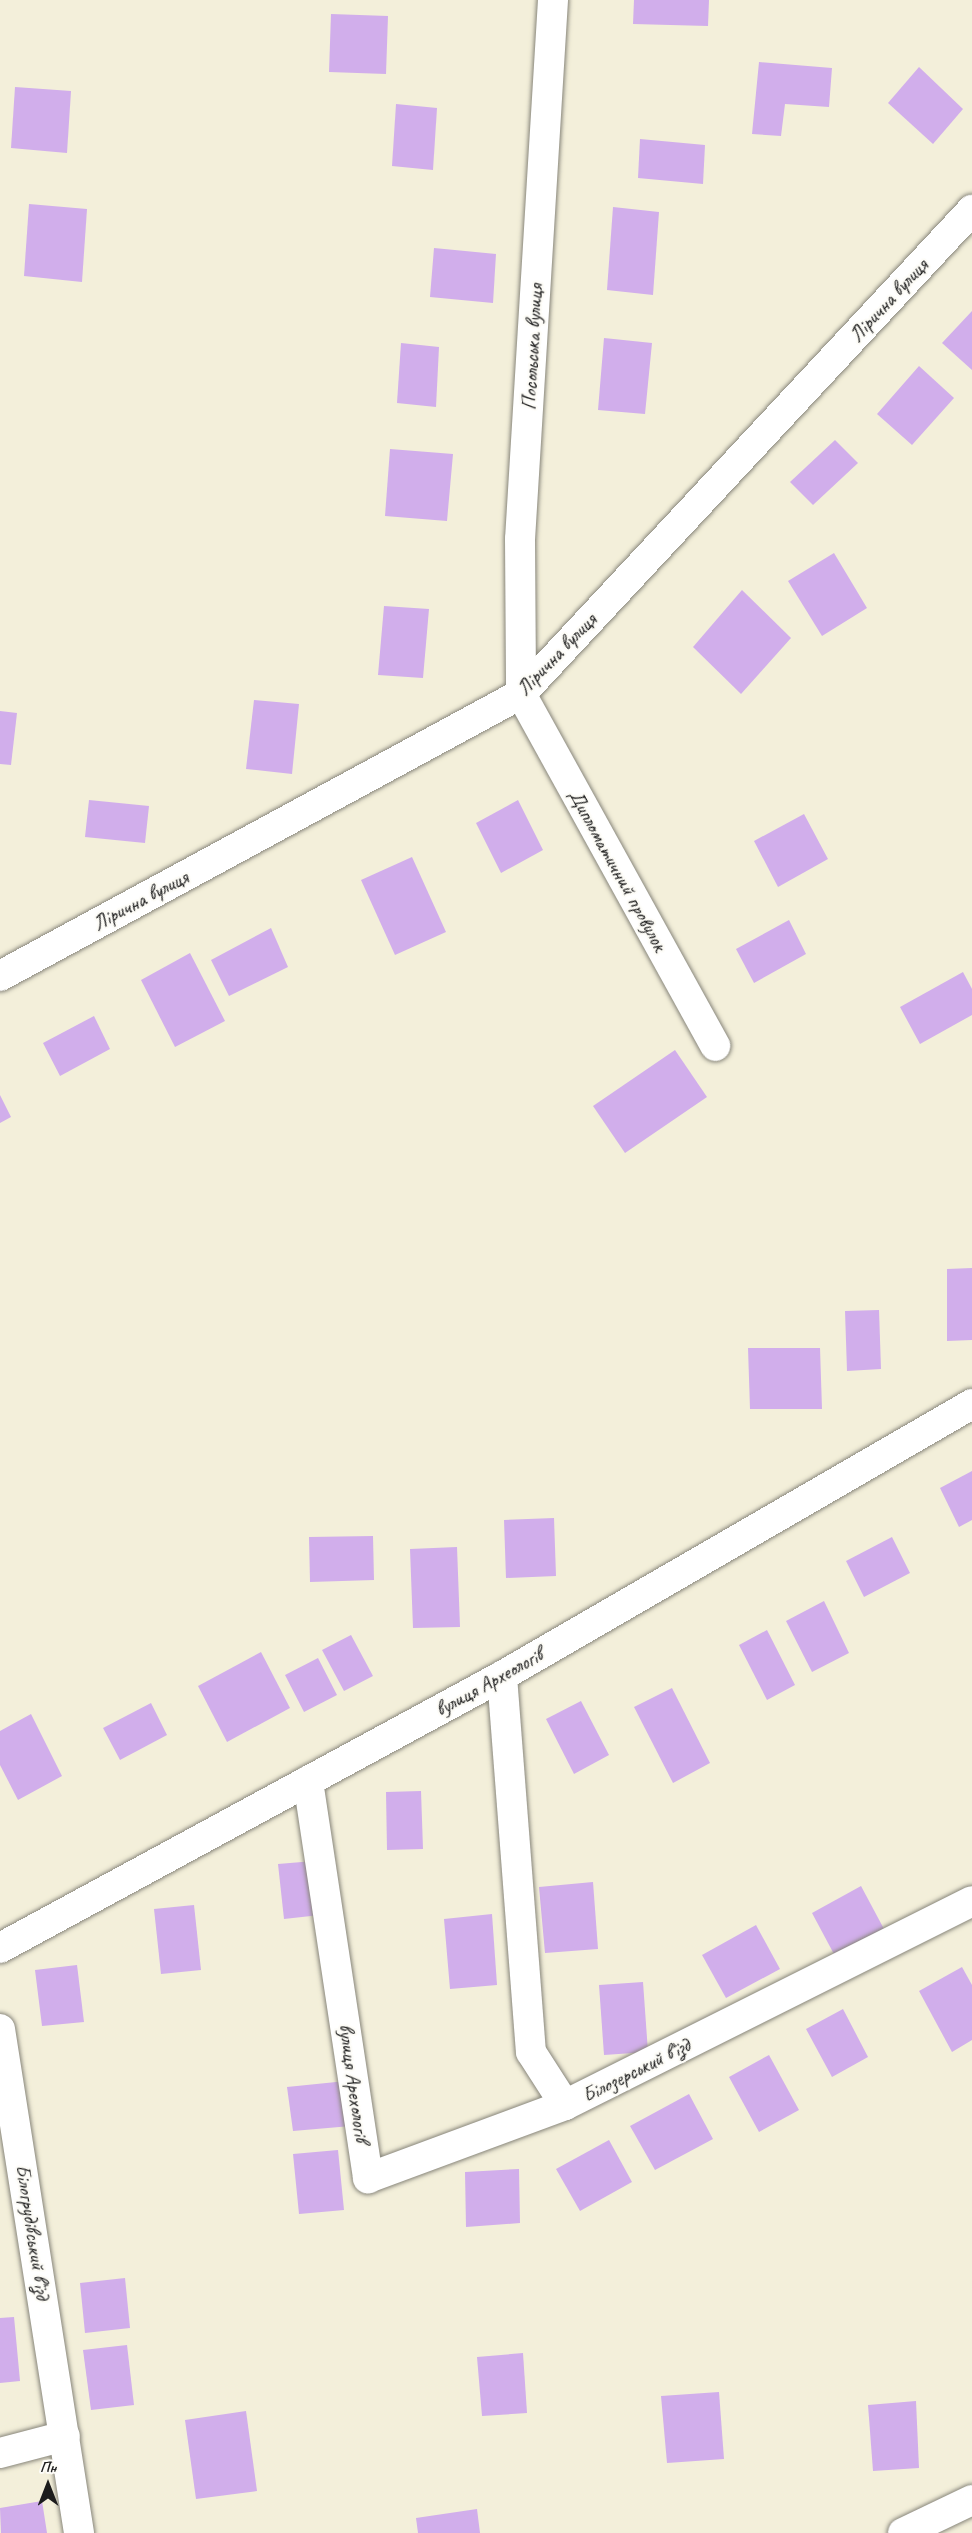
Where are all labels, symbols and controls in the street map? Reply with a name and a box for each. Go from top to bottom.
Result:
street label: Лірична вулиця [842,252,934,348]
street label: Посольська вулиця [516,283,548,411]
street label: Лірична вулиця [510,607,602,701]
street label: Дипломатичний провулок [563,785,673,955]
street label: Лірична вулиця [87,864,193,936]
street label: вулиця Археологів [431,1642,547,1722]
street label: вулиця Арехологів [333,2022,375,2144]
street label: Білозерський в'їзд [578,2032,694,2108]
street label: Білогрудівський в'їзд [10,2163,56,2301]
north arrow [18,2455,78,2515]
text: Пн [40,2457,56,2477]

